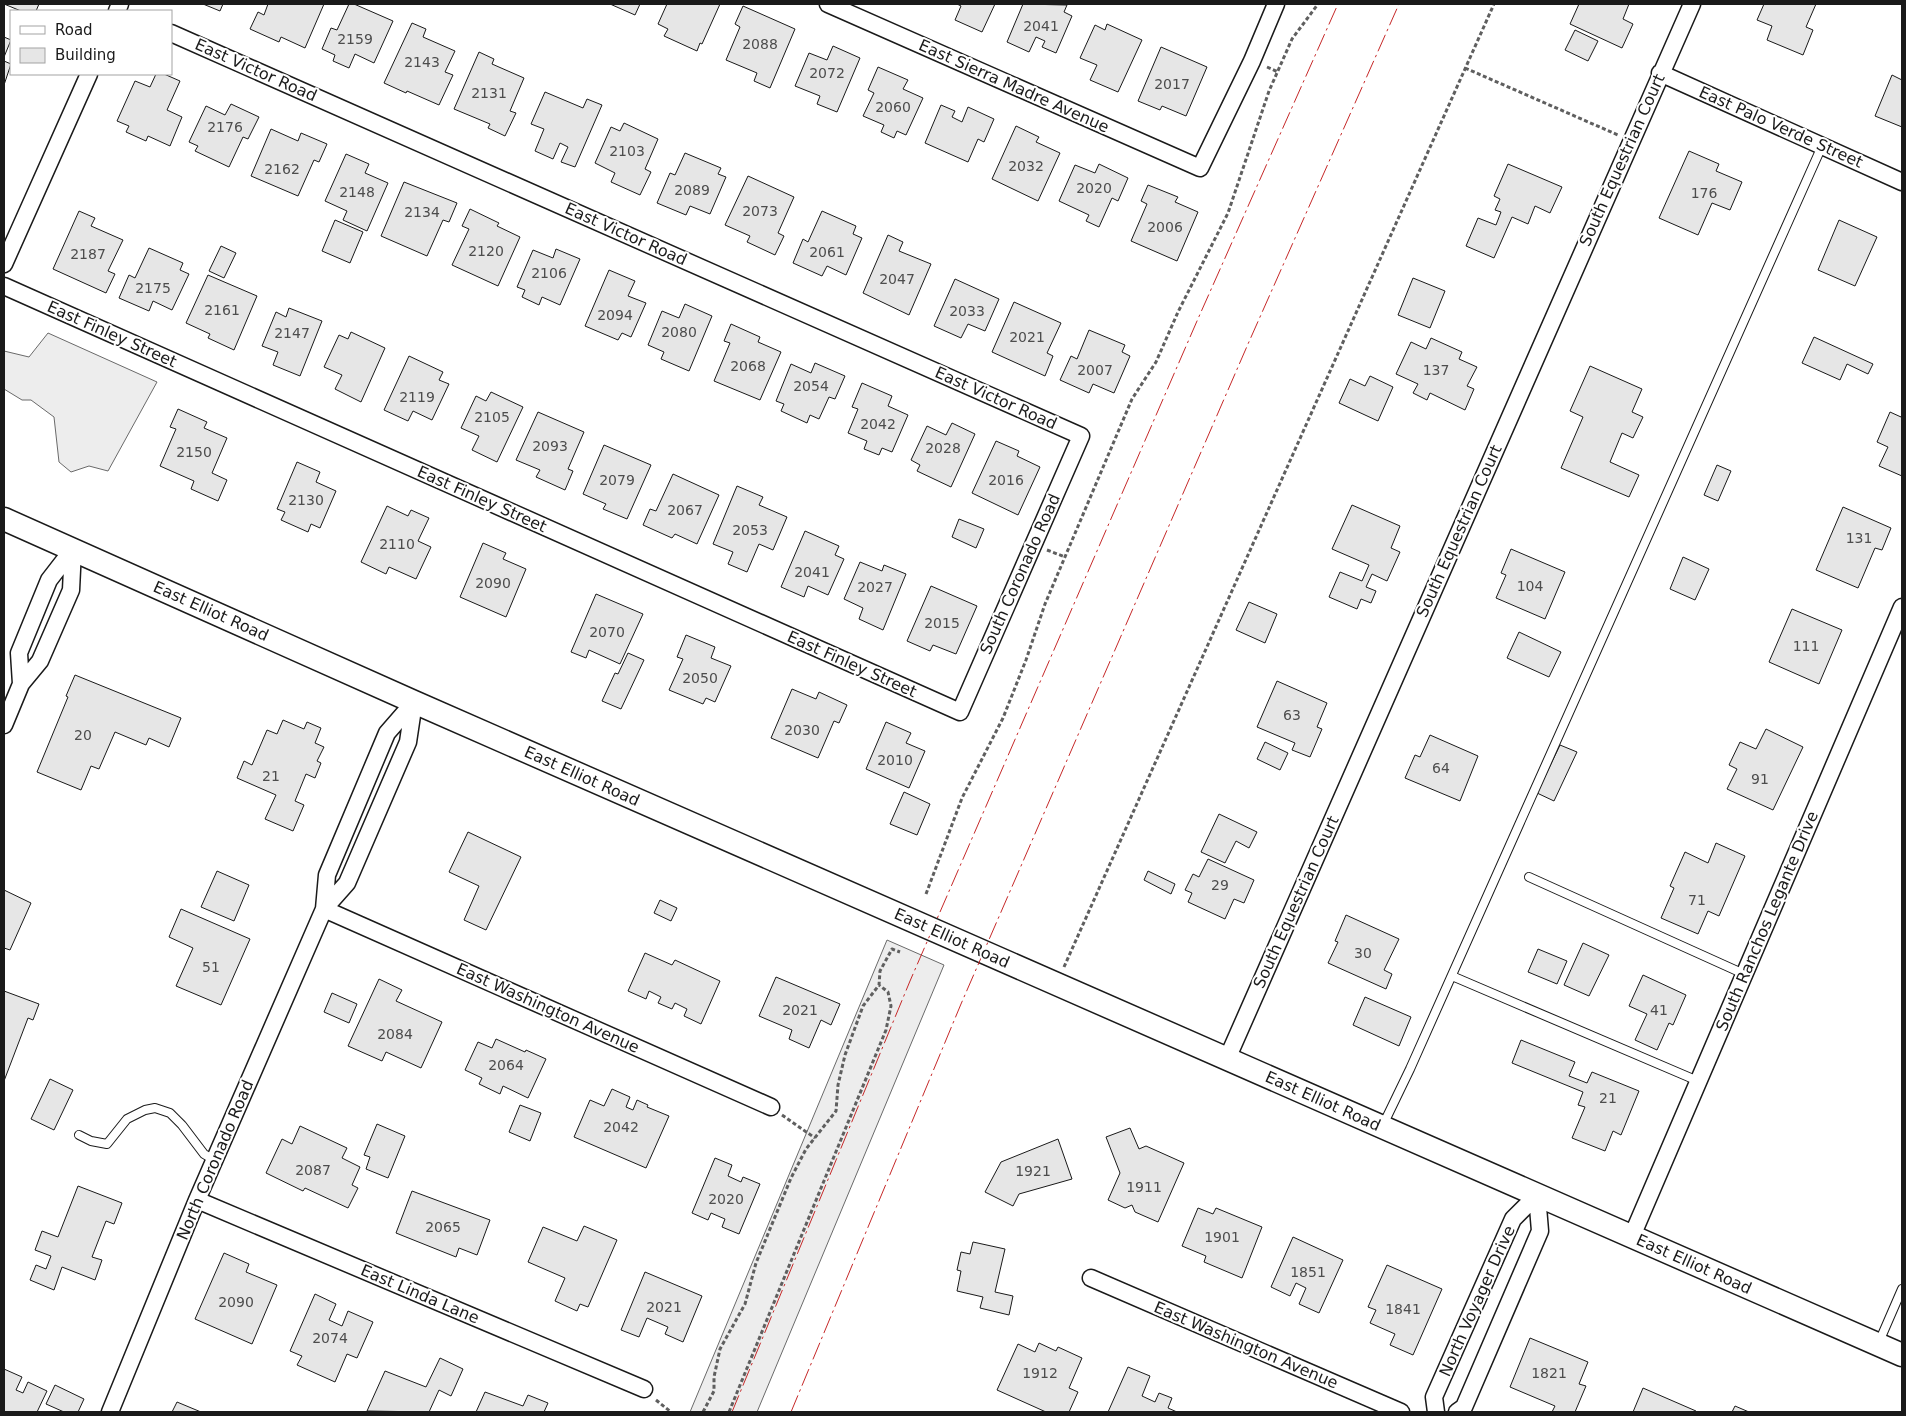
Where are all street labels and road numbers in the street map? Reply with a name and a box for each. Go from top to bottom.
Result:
street label: East Victor Road [192,35,320,105]
street label: East Sierra Madre Avenue [916,35,1112,137]
street label: South Equestrian Court [1575,71,1669,249]
street label: East Palo Verde Street [1696,82,1866,172]
street label: East Victor Road [562,199,690,269]
street label: East Finley Street [44,297,180,371]
street label: East Victor Road [932,363,1060,433]
street label: South Equestrian Court [1412,442,1506,620]
street label: East Finley Street [414,462,550,536]
street label: South Coronado Road [976,491,1064,657]
street label: East Elliot Road [150,577,272,645]
street label: East Finley Street [784,627,920,701]
street label: East Elliot Road [521,742,643,810]
street label: South Ranchos Legante Drive [1712,808,1822,1034]
street label: South Equestrian Court [1249,813,1343,991]
street label: East Elliot Road [891,904,1013,972]
street label: East Washington Avenue [454,959,642,1057]
street label: East Elliot Road [1262,1067,1384,1135]
street label: North Coronado Road [173,1077,257,1243]
street label: North Voyager Drive [1435,1223,1519,1379]
street label: East Elliot Road [1633,1230,1755,1298]
street label: East Linda Lane [358,1260,482,1328]
street label: East Washington Avenue [1151,1298,1341,1392]

